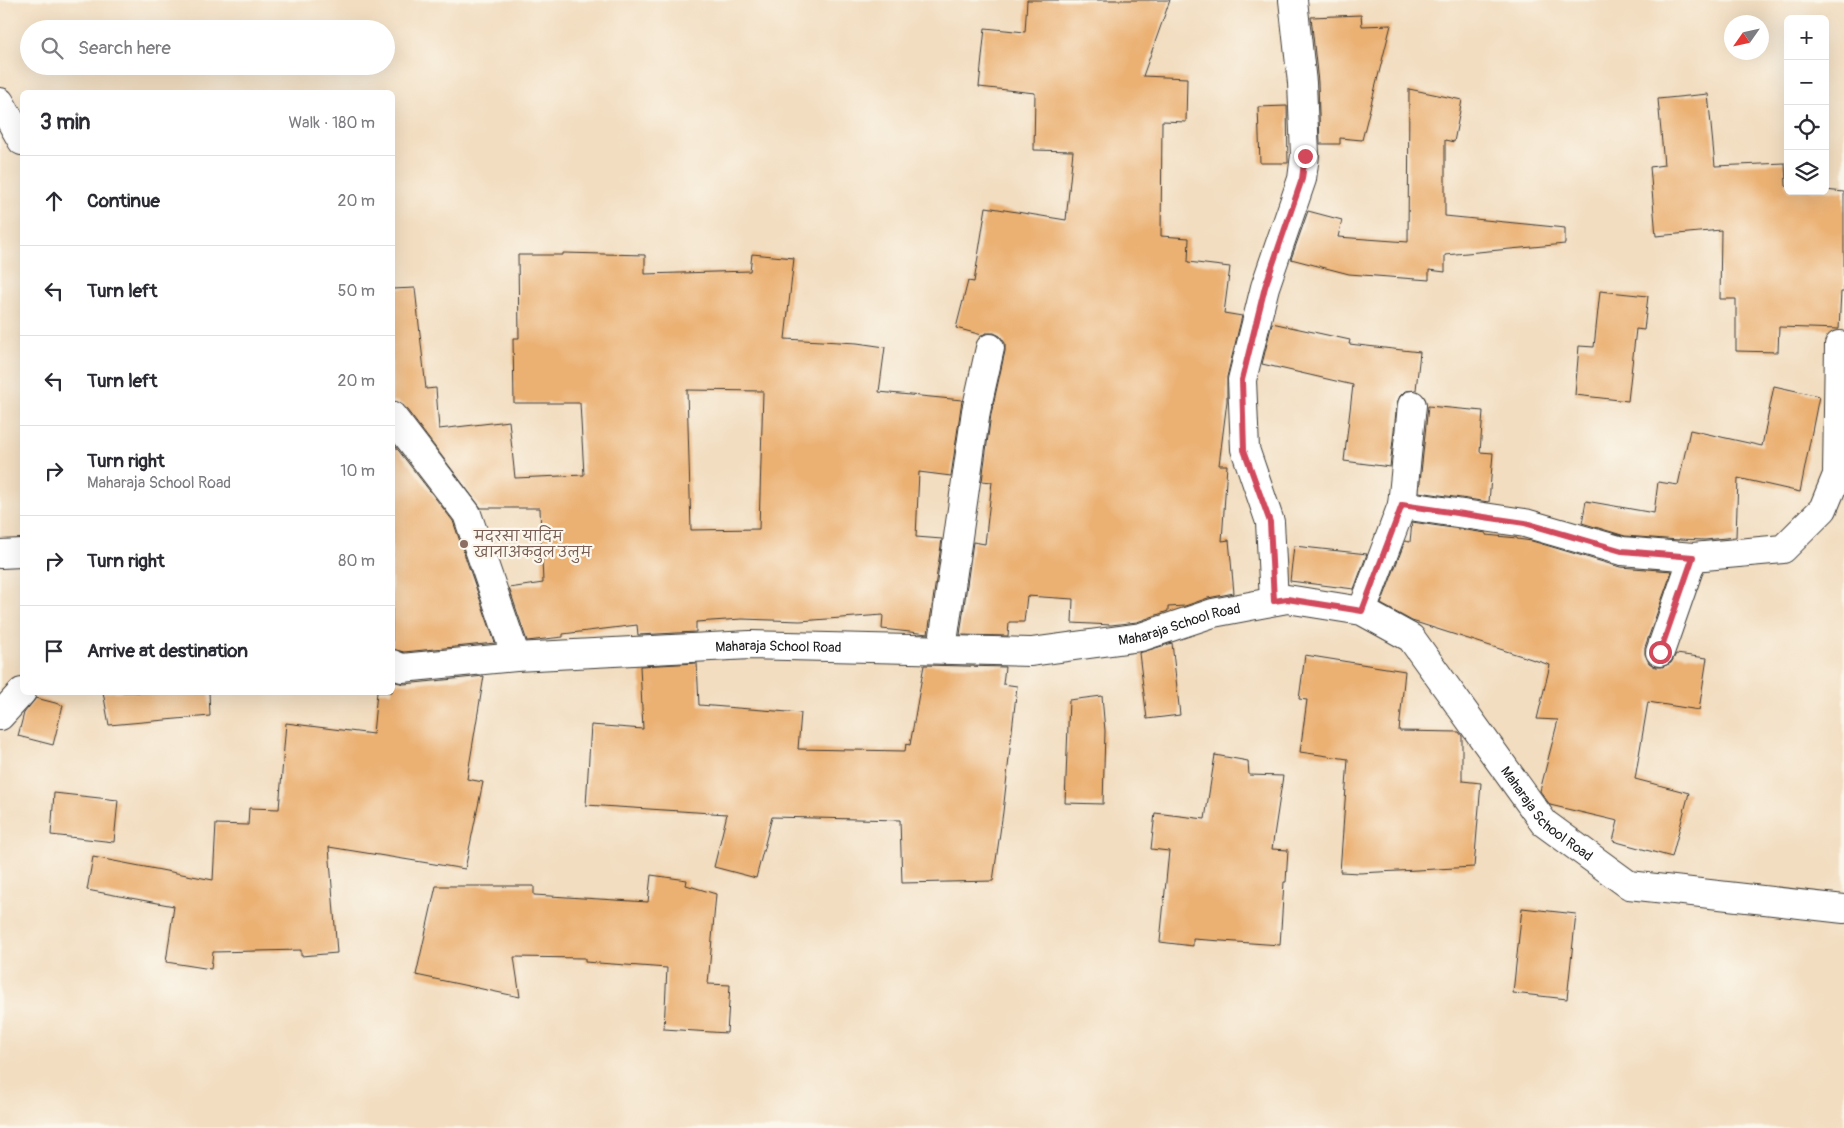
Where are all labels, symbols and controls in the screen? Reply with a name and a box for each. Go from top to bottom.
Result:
north arrow [1724,15,1769,60]
map controls [1784,15,1829,195]
button: + [1784,15,1829,60]
search box [20,20,395,75]
icon: search [38,34,66,62]
text: Search here [78,36,171,60]
button: − [1784,60,1829,105]
button: locate [1784,105,1829,150]
text: 3 min [40,109,90,136]
text: Walk · 180 m [288,113,375,133]
route end [1294,145,1317,168]
button: layers [1784,150,1829,195]
icon: ahead [40,187,68,215]
text: Continue [87,189,160,213]
text: 20 m [337,191,375,211]
icon: left [40,277,68,305]
text: Turn left [87,279,157,303]
text: 50 m [338,281,375,301]
icon: left [40,367,68,395]
text: Turn left [87,369,157,393]
text: 20 m [337,371,375,391]
text: Turn right [87,449,165,473]
icon: right [40,457,68,485]
text: 10 m [340,461,375,481]
text: Maharaja School Road [87,473,231,493]
place label: मदरसा यादिम खानाअकवुल उलुम [473,525,593,564]
marker: मदरसा यादिम खानाअकवुल उलुम [458,538,470,550]
icon: right [40,547,68,575]
text: Turn right [87,549,165,573]
text: 80 m [338,551,375,571]
street label: Maharaja School Road [1117,599,1242,649]
icon: arrive [40,637,68,665]
street label: Maharaja School Road [715,637,842,656]
text: Arrive at destination [87,639,248,663]
route start [1649,641,1672,664]
street label: Maharaja School Road [1497,763,1596,864]

